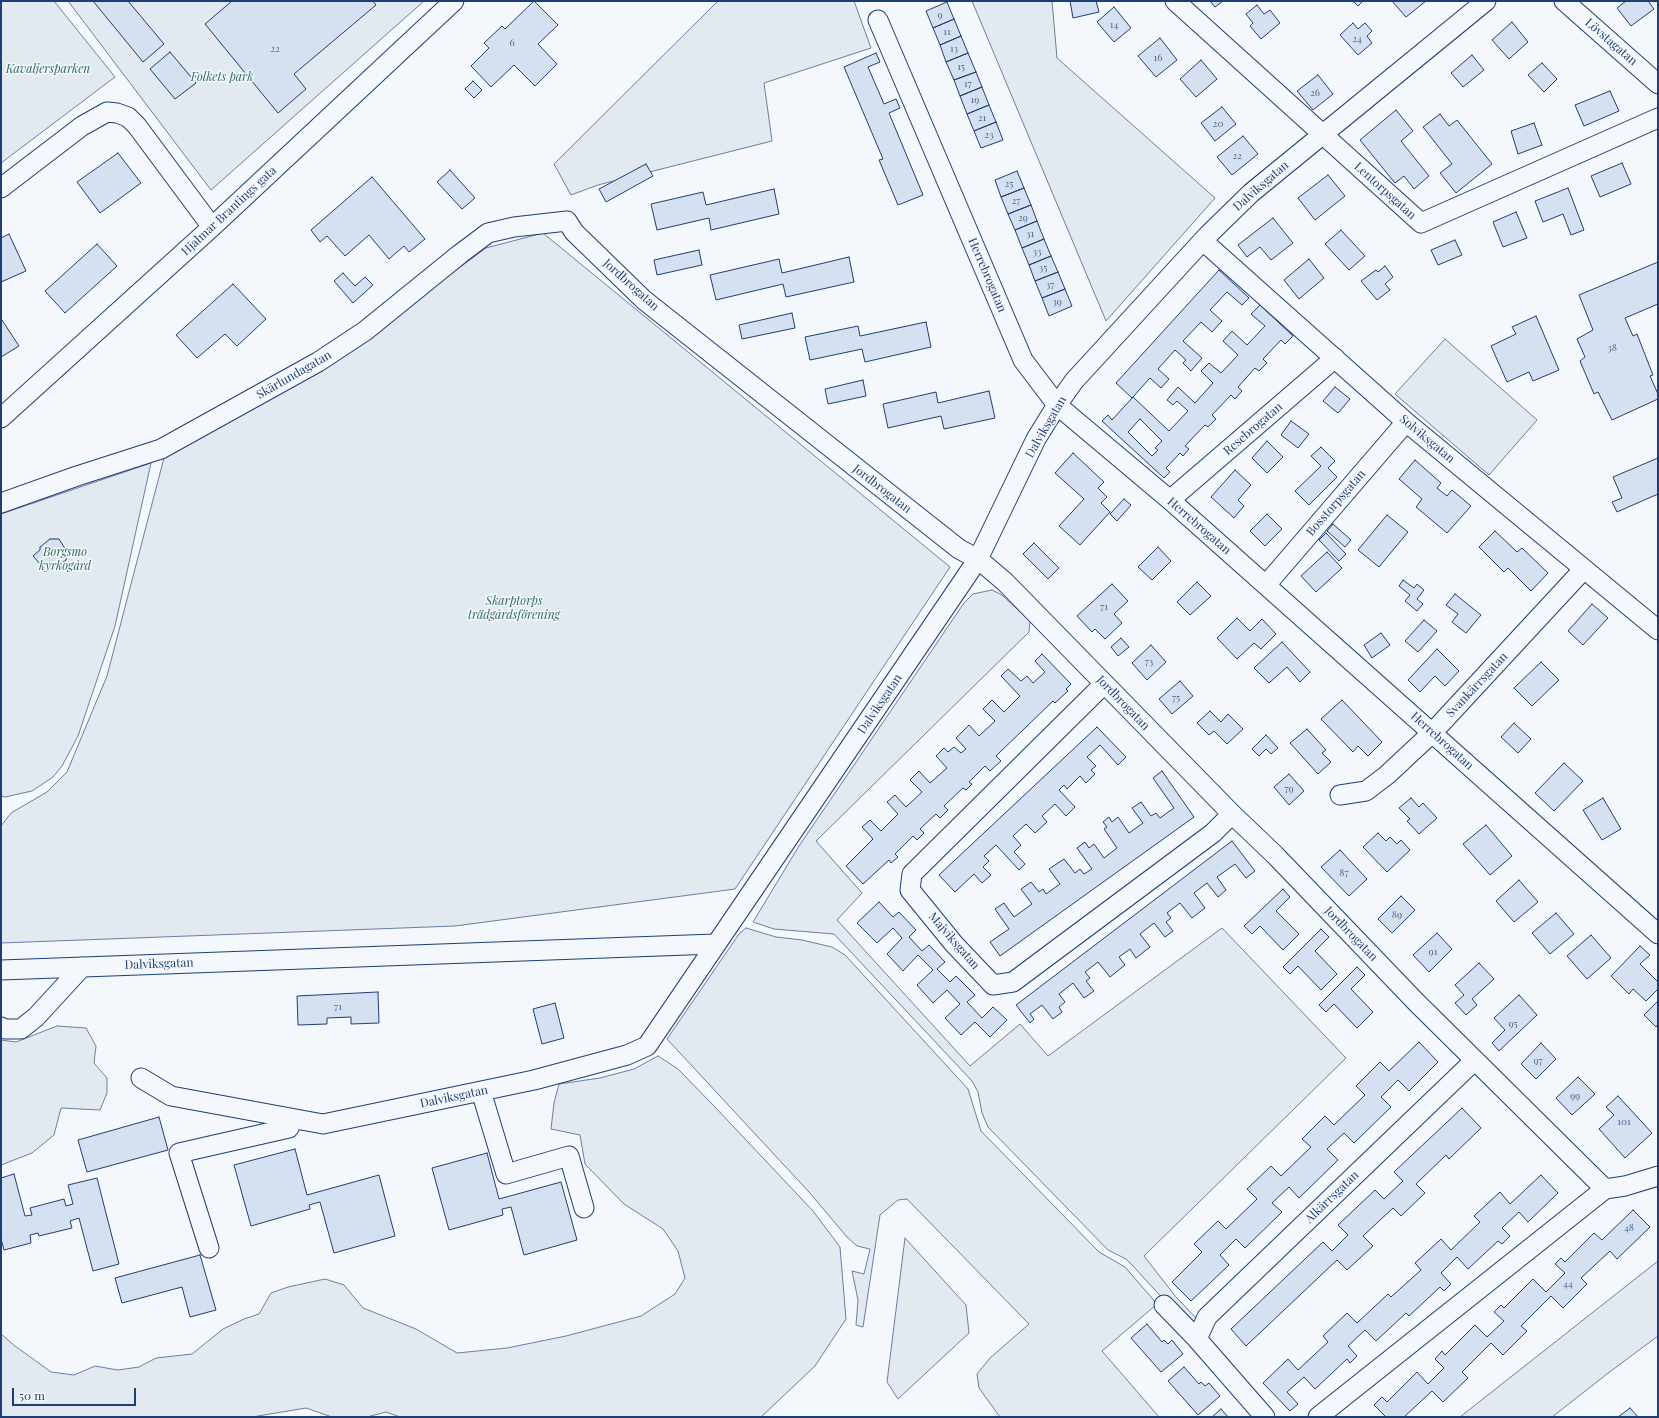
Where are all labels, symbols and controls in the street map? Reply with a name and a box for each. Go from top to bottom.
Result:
house number: 9 [937,9,943,21]
street label: Lövstagatan [1582,15,1640,69]
house number: 14 [1110,19,1118,31]
house number: 11 [943,26,951,38]
house number: 24 [1352,33,1362,45]
house number: 6 [509,37,515,49]
house number: 22 [270,43,280,55]
house number: 13 [950,43,958,55]
house number: 16 [1154,52,1162,64]
house number: 15 [957,61,965,73]
park label: Kavaljersparken [6,62,90,76]
park label: Folkets park [191,70,253,84]
house number: 17 [964,78,972,90]
house number: 26 [1310,87,1320,99]
house number: 19 [971,94,979,106]
house number: 21 [978,112,986,124]
house number: 20 [1213,118,1223,130]
house number: 23 [984,129,994,141]
house number: 22 [1232,150,1242,162]
street label: Dalviksgatan [1230,158,1292,214]
street label: Lentorpsgatan [1351,159,1419,223]
street label: Hjalmar Brantings gata [179,163,279,259]
house number: 25 [1005,178,1013,190]
house number: 27 [1012,195,1020,207]
house number: 29 [1018,212,1028,224]
house number: 31 [1026,228,1034,240]
street label: Herrebrogatan [965,236,1009,314]
house number: 33 [1032,246,1042,258]
street label: Jordbrogatan [600,256,662,314]
house number: 35 [1039,262,1047,274]
house number: 37 [1046,279,1054,291]
house number: 39 [1052,296,1062,308]
house number: 38 [1607,342,1617,354]
street label: Skärlundagatan [254,348,334,402]
street label: Dalviksgatan [1023,394,1069,460]
street label: Resebrogatan [1221,400,1285,458]
street label: Solviksgatan [1397,412,1457,466]
street label: Jordbrogatan [850,462,914,516]
street label: Bosstorpsgatan [1303,467,1369,539]
street label: Herrebrogatan [1164,494,1234,558]
park label: Borgsmo kyrkogård [39,545,91,573]
park label: Skarptorps trädgårdsförening [468,594,560,622]
house number: 71 [1100,601,1108,613]
street label: Svankärrsgatan [1443,650,1511,720]
house number: 73 [1145,656,1153,668]
street label: Dalviksgatan [855,671,905,737]
street label: Jordbrogatan [1093,673,1153,733]
house number: 75 [1172,692,1180,704]
street label: Herrebrogatan [1408,709,1476,773]
house number: 79 [1284,783,1294,795]
house number: 87 [1339,867,1349,879]
street label: Jordbrogatan [1321,904,1381,964]
house number: 89 [1392,909,1402,921]
street label: Majviksgatan [925,910,983,972]
house number: 91 [1429,946,1437,958]
street label: Dalviksgatan [124,956,194,972]
house number: 71 [334,1001,342,1013]
house number: 95 [1508,1018,1518,1030]
house number: 97 [1533,1055,1543,1067]
street label: Dalviksgatan [419,1083,489,1111]
house number: 99 [1570,1090,1580,1102]
house number: 101 [1617,1116,1631,1128]
street label: Alkärrsgatan [1302,1168,1362,1226]
house number: 48 [1624,1222,1634,1234]
house number: 44 [1563,1278,1573,1290]
scale bar [14,1380,138,1406]
text: 50 m [19,1387,45,1403]

